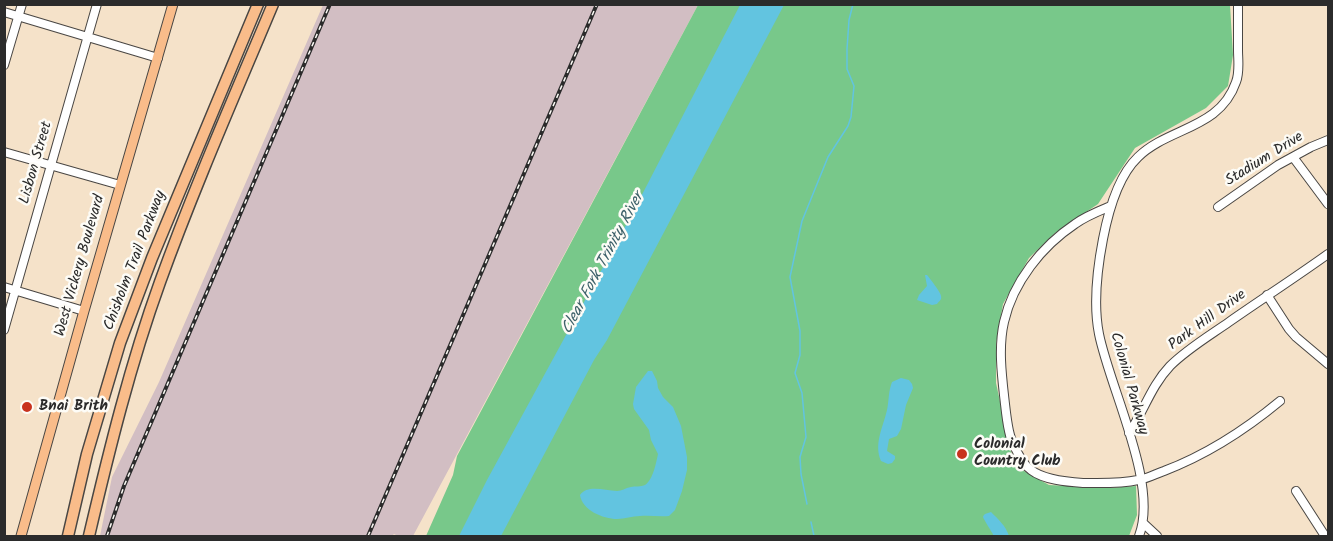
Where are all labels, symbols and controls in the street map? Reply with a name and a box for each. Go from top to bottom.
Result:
street label: Lisbon Street [17,120,57,206]
street label: Stadium Drive [1223,129,1307,191]
street label: Chisholm Trail Parkway [101,189,171,333]
water label: Clear Fork Trinity River [559,190,649,338]
street label: West Vickery Boulevard [52,193,110,339]
street label: Park Hill Drive [1166,287,1250,355]
street label: Colonial Parkway [1105,331,1151,437]
place label: Bnai Brith [39,398,108,416]
marker: Bnai Brith [20,400,34,414]
place label: Colonial Country Club [974,436,1061,471]
marker: Colonial Country Club [955,447,969,461]

